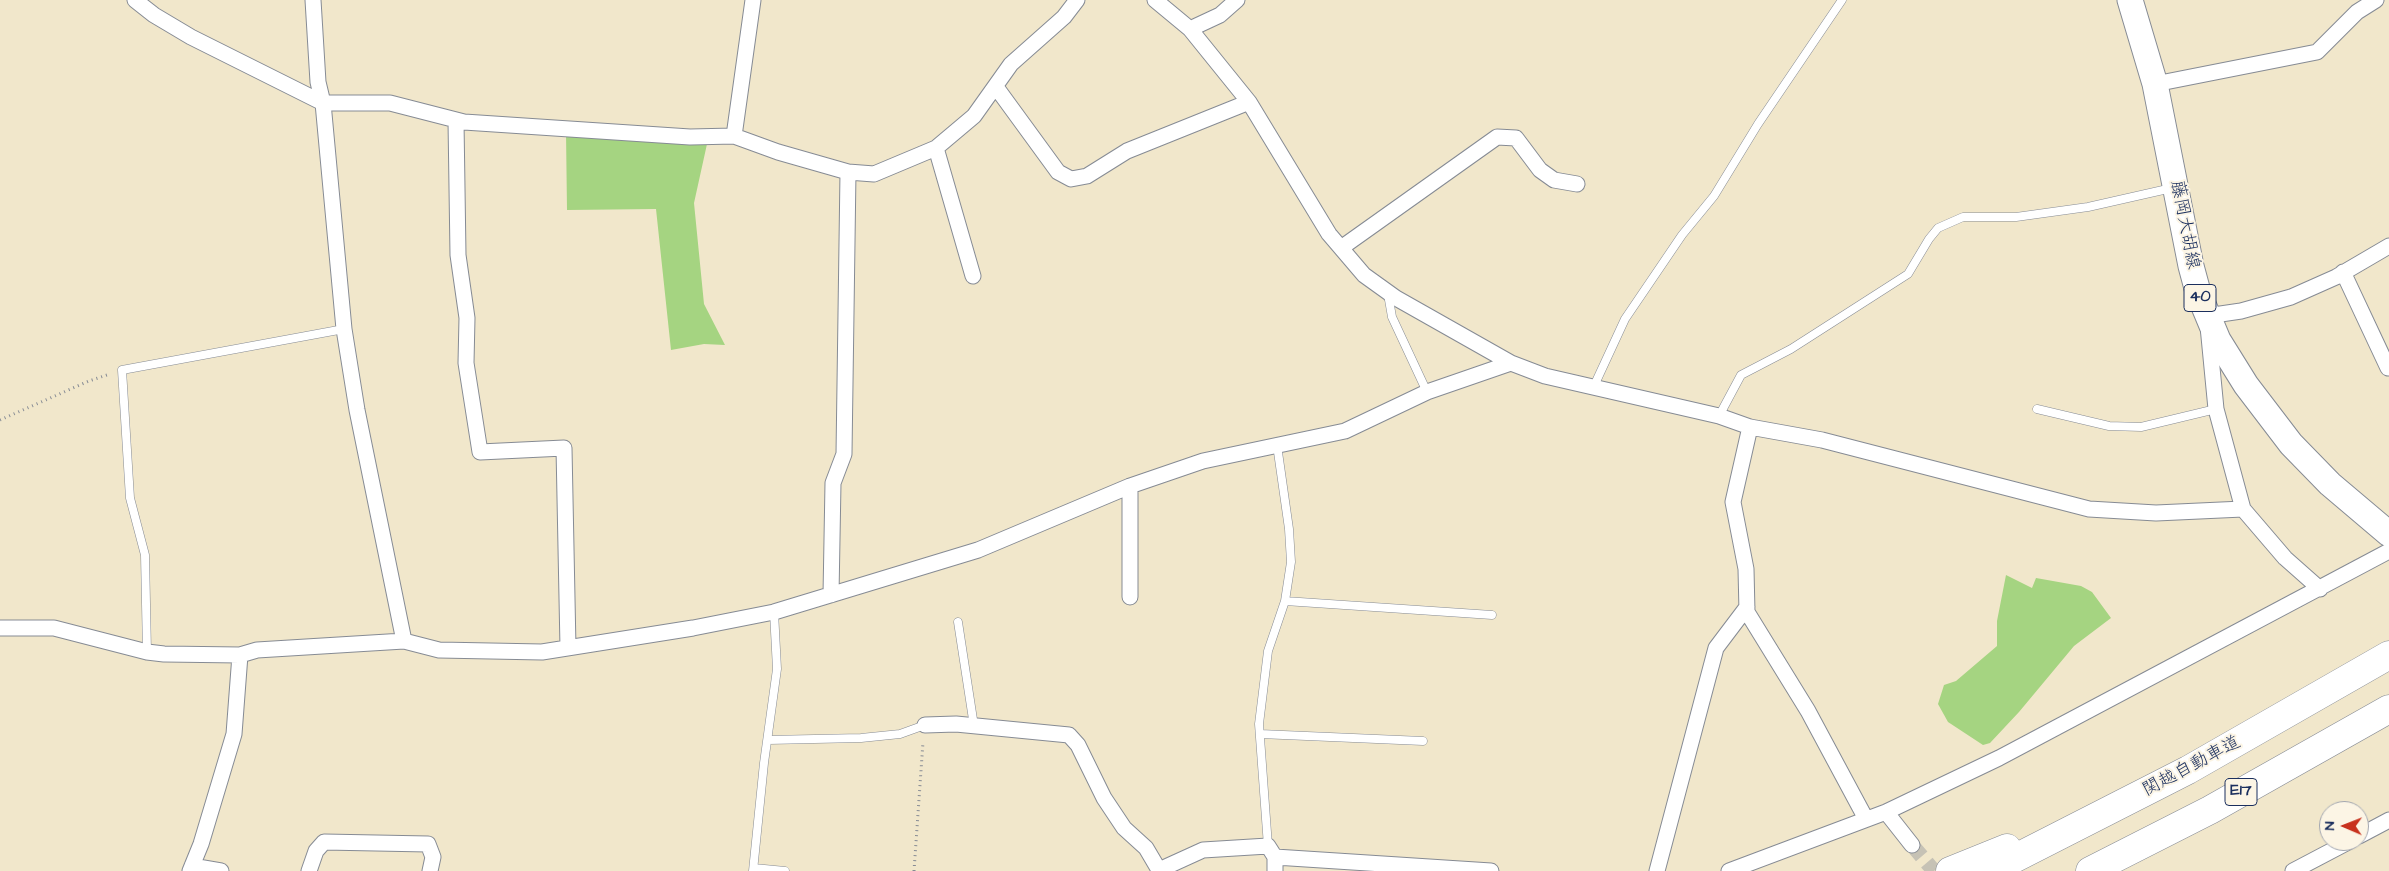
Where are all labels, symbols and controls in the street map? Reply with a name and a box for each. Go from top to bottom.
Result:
street label: 藤岡大胡線 [2165,179,2203,271]
road number: 40 [2184,284,2216,312]
street label: 関越自動車道 [2139,732,2245,802]
road number: E17 [2225,779,2257,806]
north arrow [2319,801,2369,851]
text: N [2320,821,2340,830]

